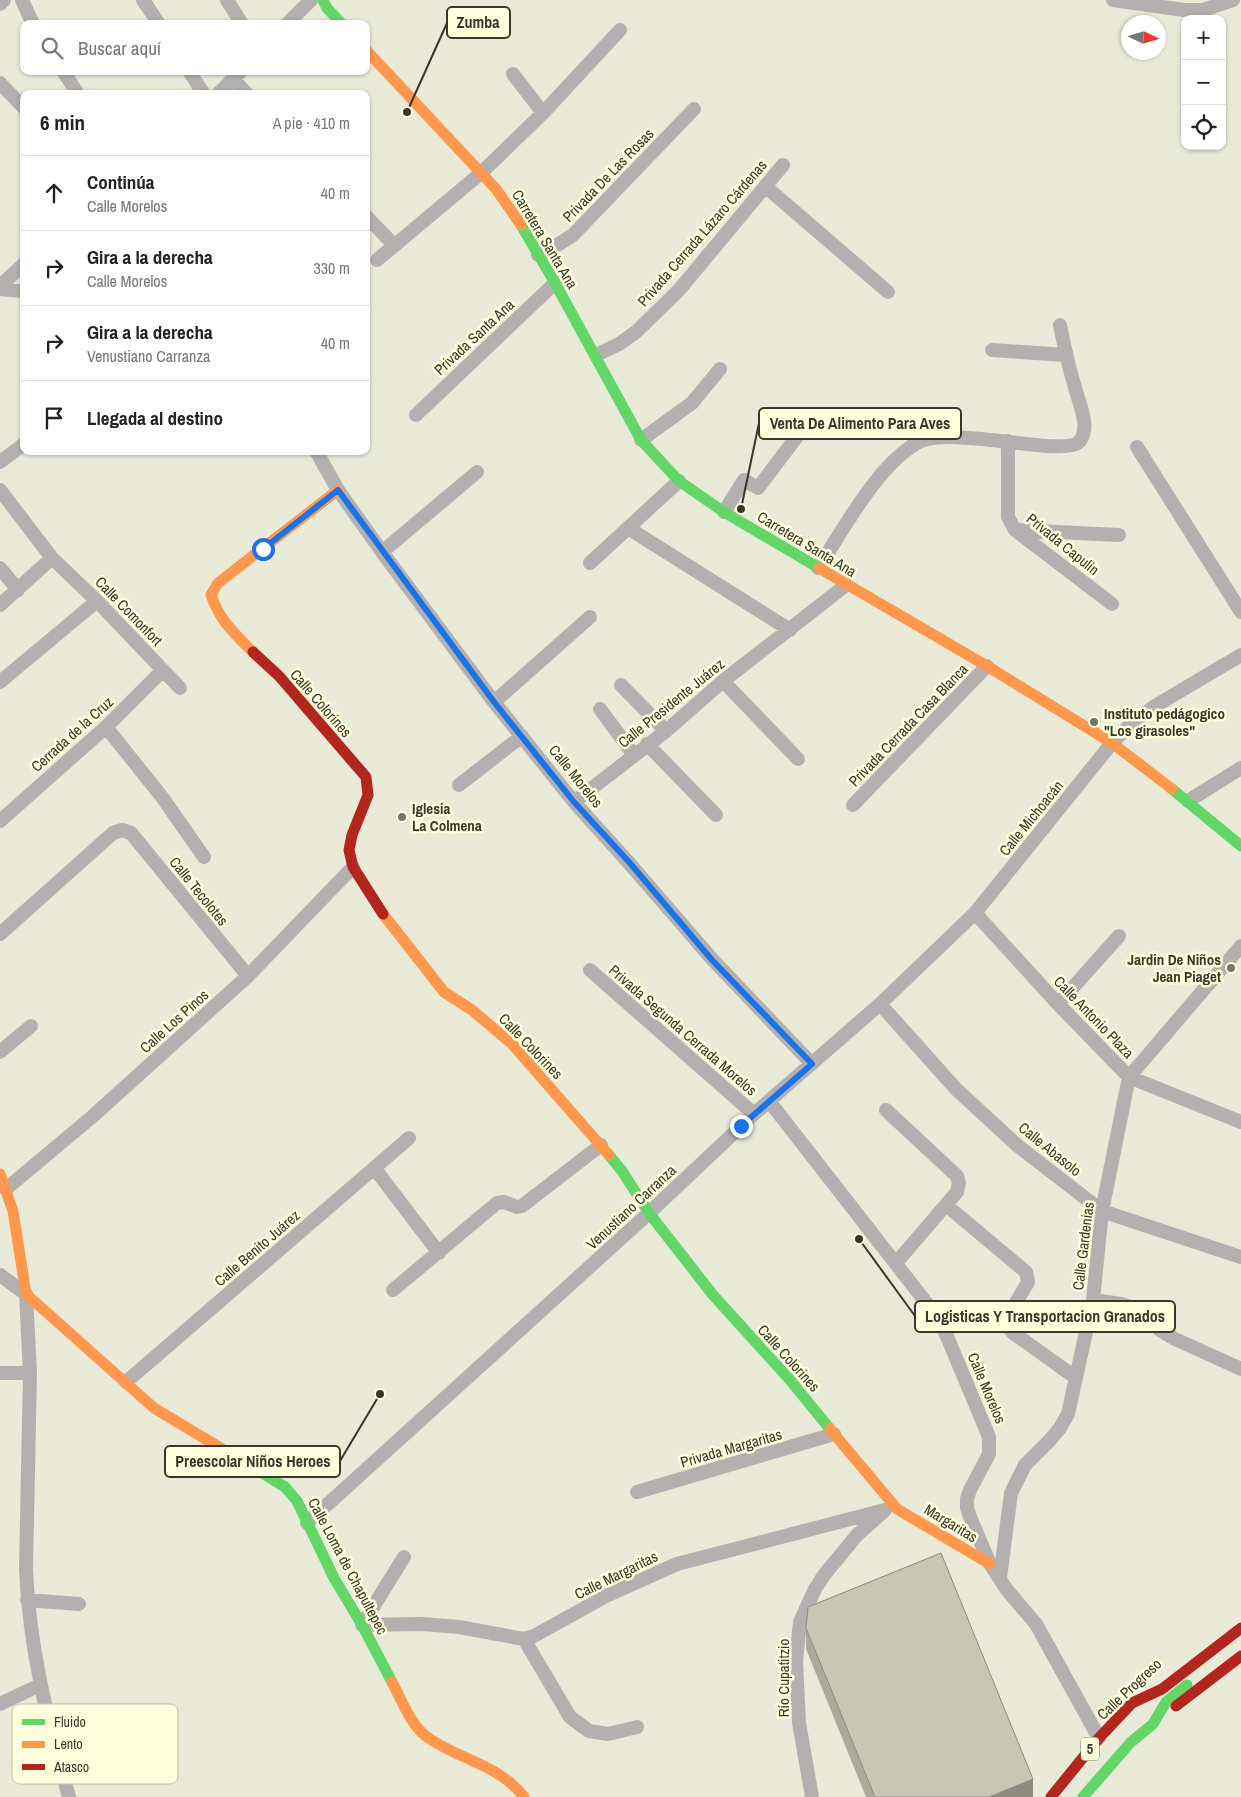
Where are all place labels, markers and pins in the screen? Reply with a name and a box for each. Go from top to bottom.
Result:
callout: Zumba [447,7,510,38]
callout: Venta De Alimento Para Aves [759,408,961,439]
place label: Instituto pedágogico "Los girasoles" [1104,703,1225,741]
marker: Instituto pedágogico "Los girasoles" [1088,716,1100,728]
place label: Iglesia La Colmena [412,798,482,836]
marker: Iglesia La Colmena [396,811,408,823]
place label: Jardin De Niños Jean Piaget [1127,949,1221,987]
marker: Jardin De Niños Jean Piaget [1225,962,1237,974]
callout: Logisticas Y Transportacion Granados [915,1301,1175,1332]
callout: Preescolar Niños Heroes [165,1446,340,1477]

